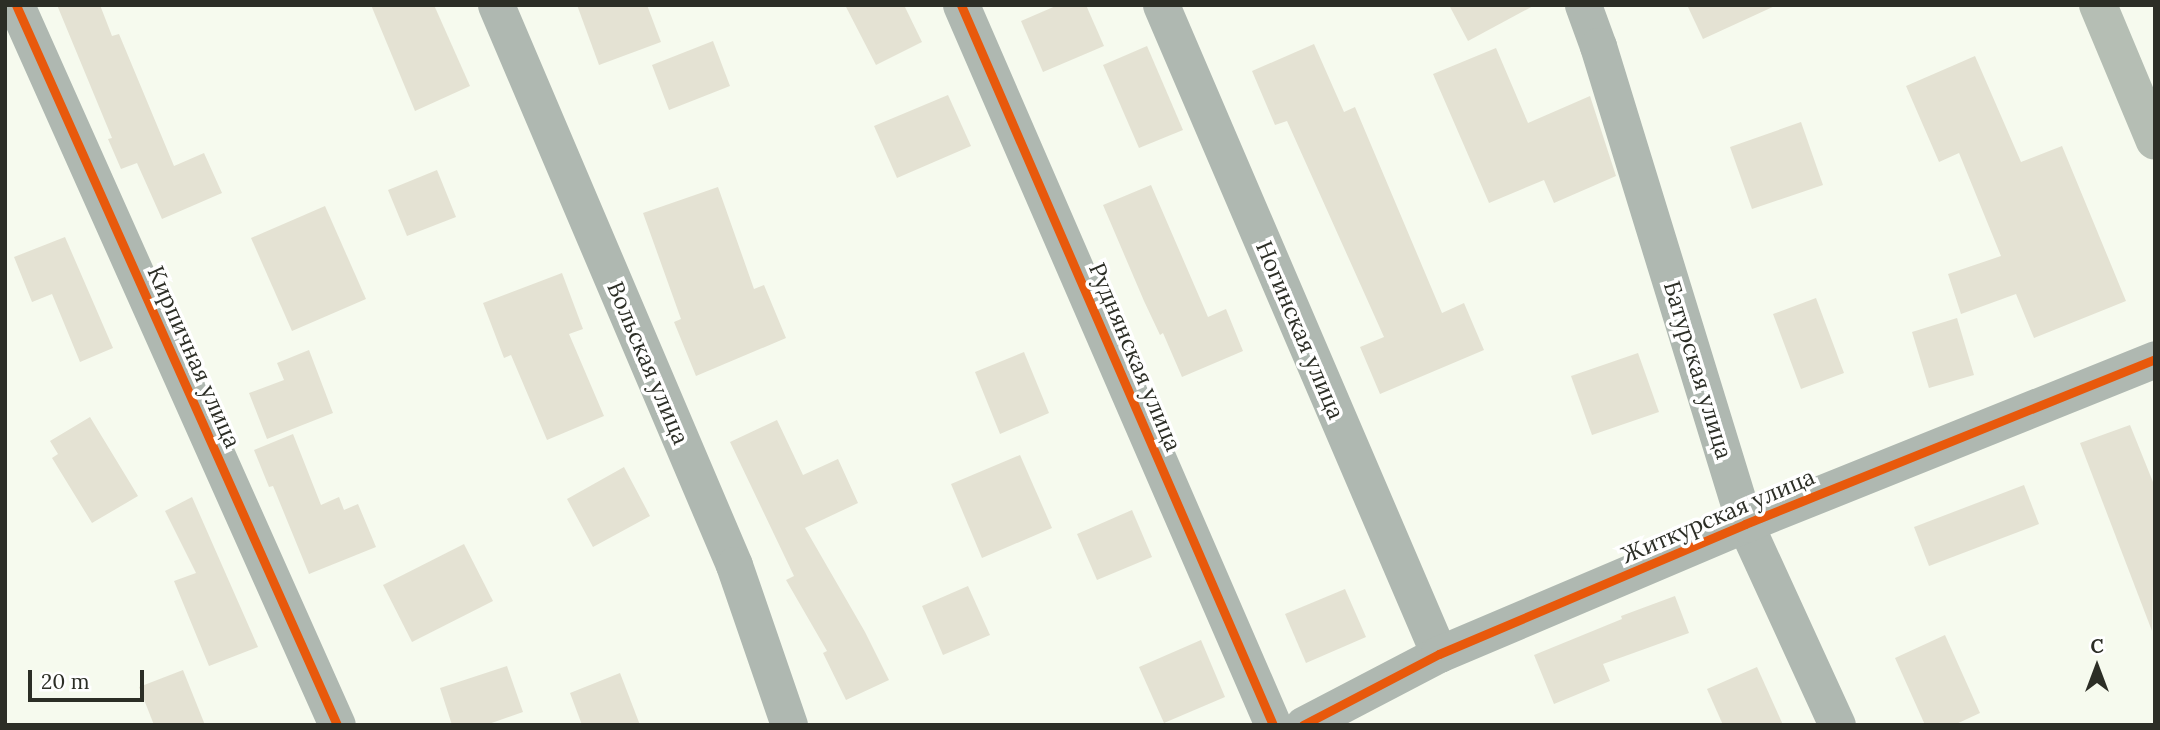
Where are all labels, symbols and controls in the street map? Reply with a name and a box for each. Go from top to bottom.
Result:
street label: Ногинская улица [1250,237,1350,423]
street label: Руднянская улица [1083,259,1187,455]
street label: Кирпичная улица [142,262,246,452]
street label: Вольская улица [601,277,695,449]
street label: Батурская улица [1658,278,1738,462]
street label: Житкурская улица [1617,463,1819,569]
north arrow [2062,632,2132,702]
text: С [2090,634,2104,658]
scale bar [32,656,147,700]
text: 20 m [41,668,90,695]

